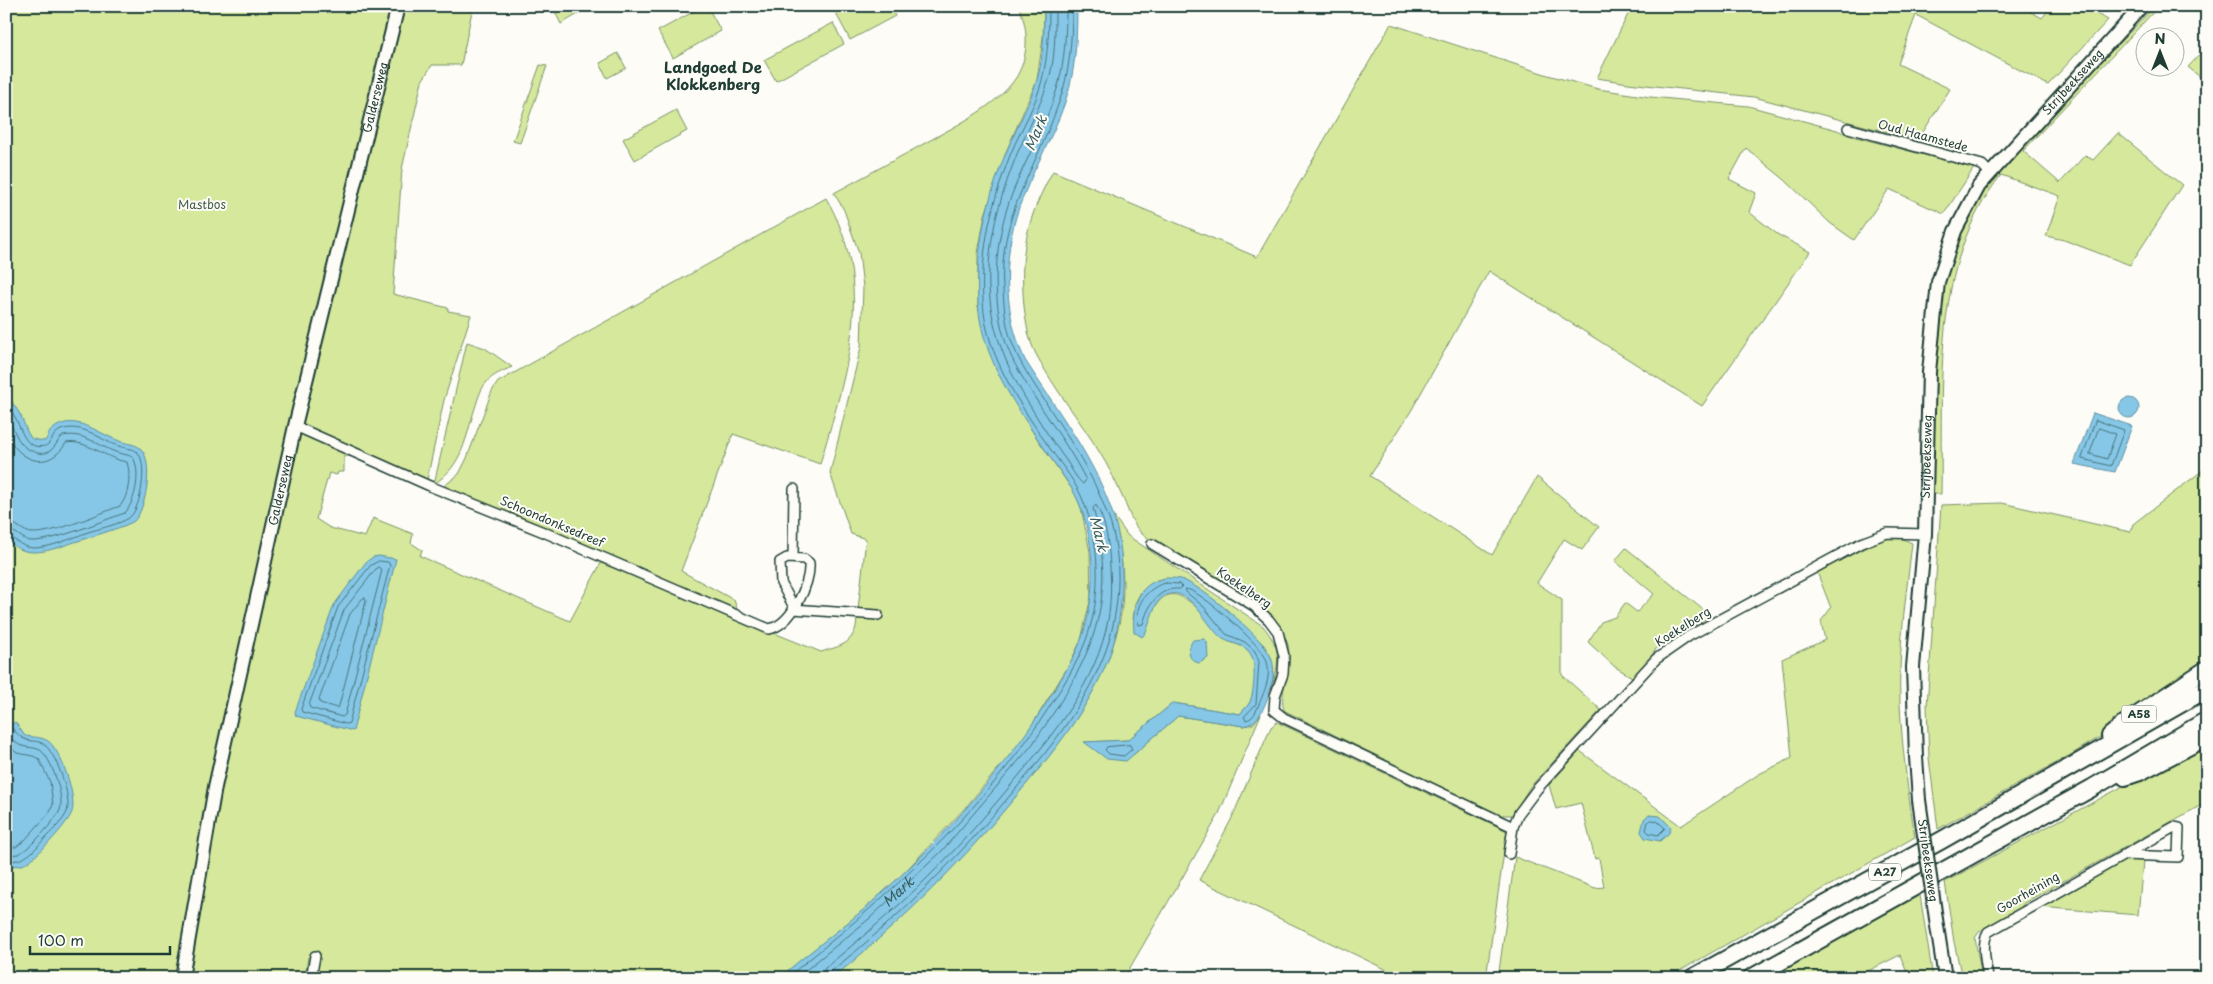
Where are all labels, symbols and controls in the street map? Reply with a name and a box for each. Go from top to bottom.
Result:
north arrow [2136,28,2186,78]
text: N [2154,28,2166,49]
street label: Strijbeekseweg [2037,44,2107,119]
district label: Landgoed De Klokkenberg [664,55,762,95]
street label: Galderseweg [357,60,392,134]
water label: Mark [1019,111,1053,154]
street label: Oud Haamstede [1876,114,1971,156]
park label: Mastbos [178,195,227,213]
street label: Strijbeekseweg [1916,415,1936,499]
street label: Galderseweg [263,453,296,527]
street label: Schoondonksedreef [497,491,608,552]
water label: Mark [1085,514,1114,556]
street label: Koekelberg [1214,562,1276,612]
street label: Koekelberg [1651,602,1714,650]
road number: A58 [2122,706,2156,722]
street label: Strijbeekseweg [1914,817,1943,903]
road number: A27 [1869,864,1901,880]
street label: Goorheining [1993,867,2062,917]
water label: Mark [877,870,920,911]
scale bar [30,924,170,956]
text: 100 m [38,928,84,951]

